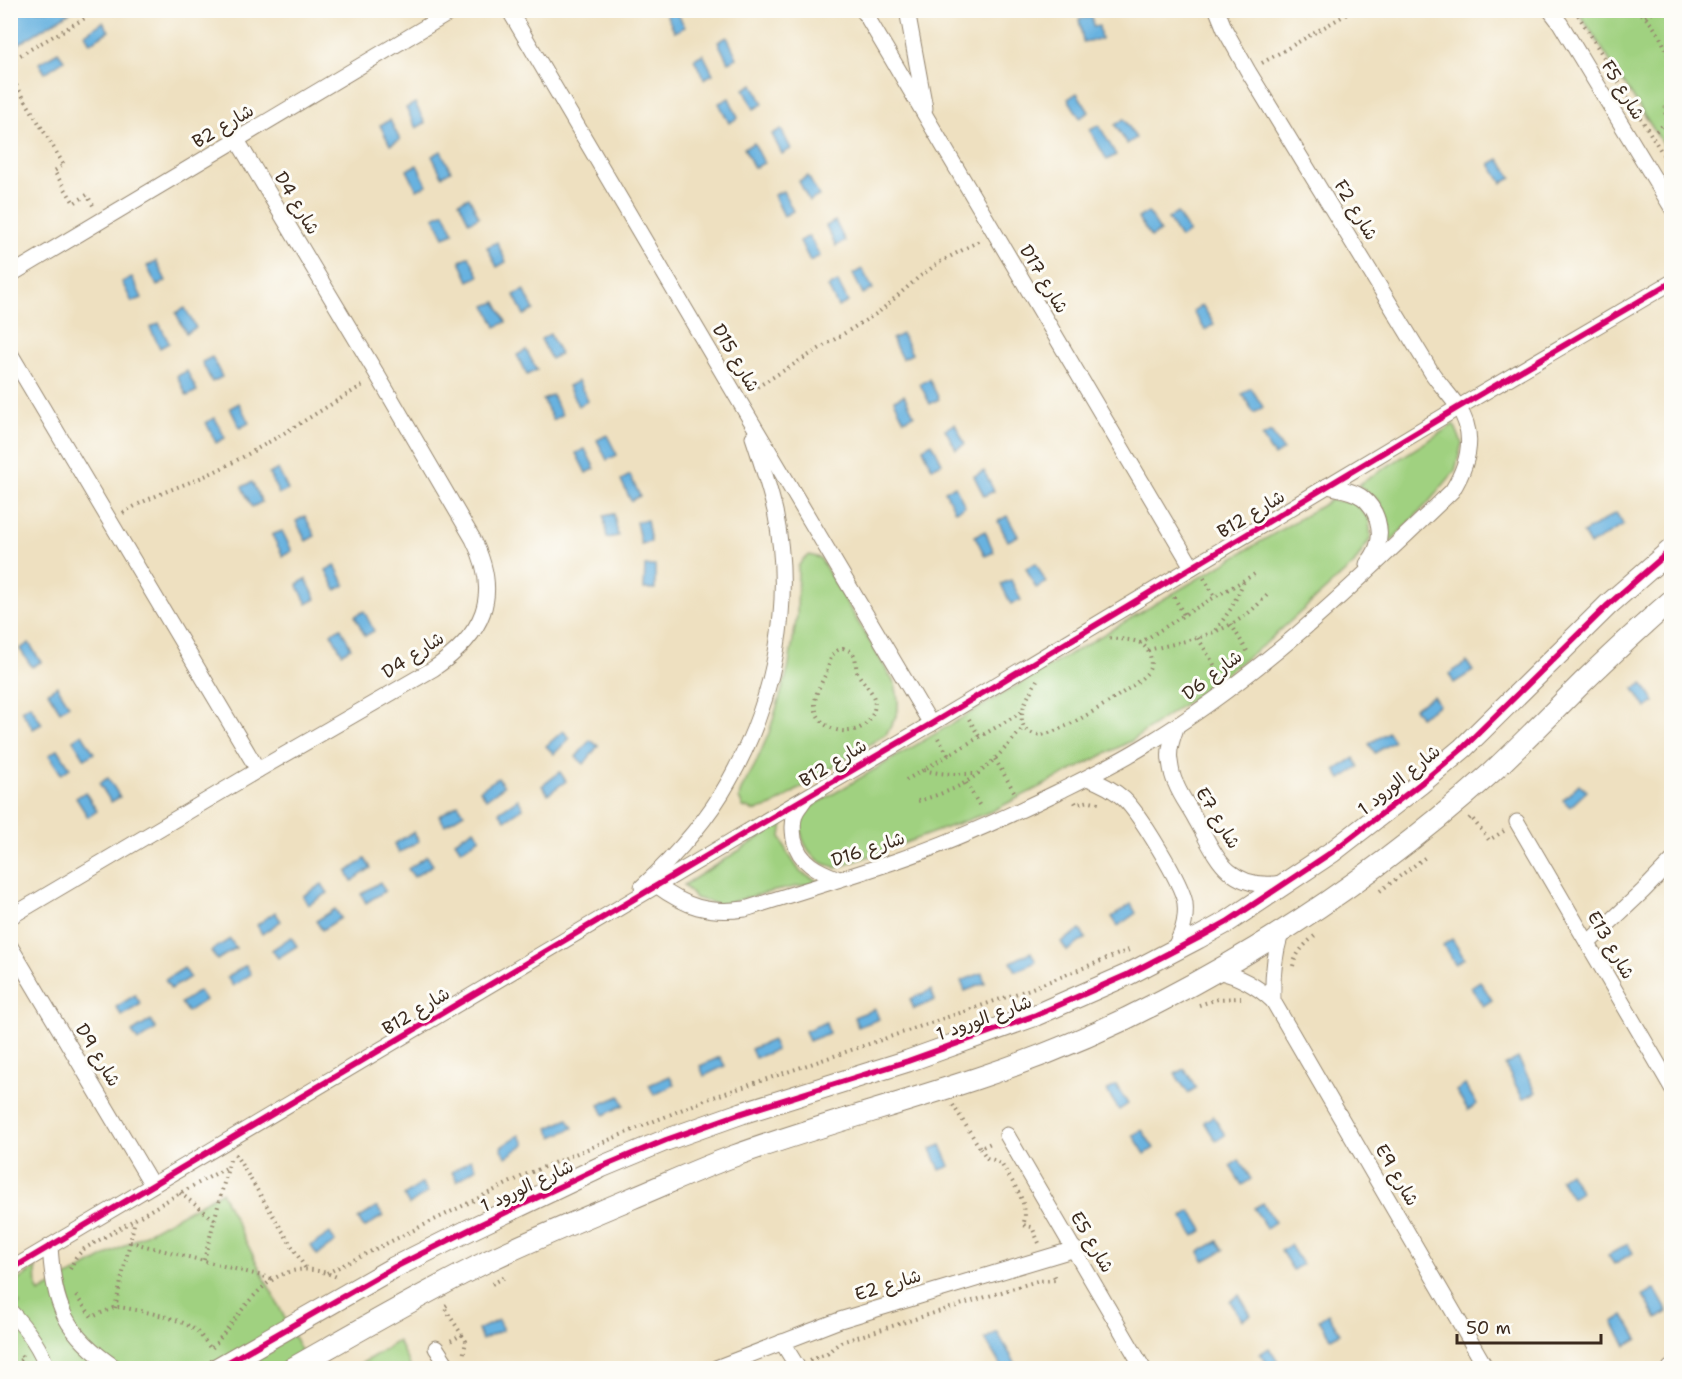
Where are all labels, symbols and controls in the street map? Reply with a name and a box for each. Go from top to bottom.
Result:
street label: F5 شارع [1596,56,1650,124]
street label: B2 شارع [188,98,258,154]
street label: D4 شارع [269,167,325,239]
street label: F2 شارع [1329,175,1383,245]
street label: D17 شارع [1014,240,1074,318]
street label: D15 شارع [707,320,765,396]
street label: B12 شارع [1213,484,1289,544]
street label: D4 شارع [377,626,449,684]
street label: D6 شارع [1177,645,1247,705]
street label: B12 شارع [795,733,871,793]
street label: شارع الورود 1 [1353,739,1445,821]
street label: E7 شارع [1190,783,1246,853]
street label: D16 شارع [828,826,908,872]
street label: E13 شارع [1582,907,1640,983]
street label: B12 شارع [378,981,454,1041]
street label: شارع الورود 1 [933,990,1035,1046]
street label: D9 شارع [70,1019,126,1091]
street label: E9 شارع [1370,1140,1424,1210]
street label: شارع الورود 1 [477,1154,577,1218]
street label: E5 شارع [1065,1207,1119,1277]
street label: E2 شارع [852,1264,924,1306]
scale bar [1457,1307,1601,1345]
text: 50 m [1466,1316,1511,1340]

